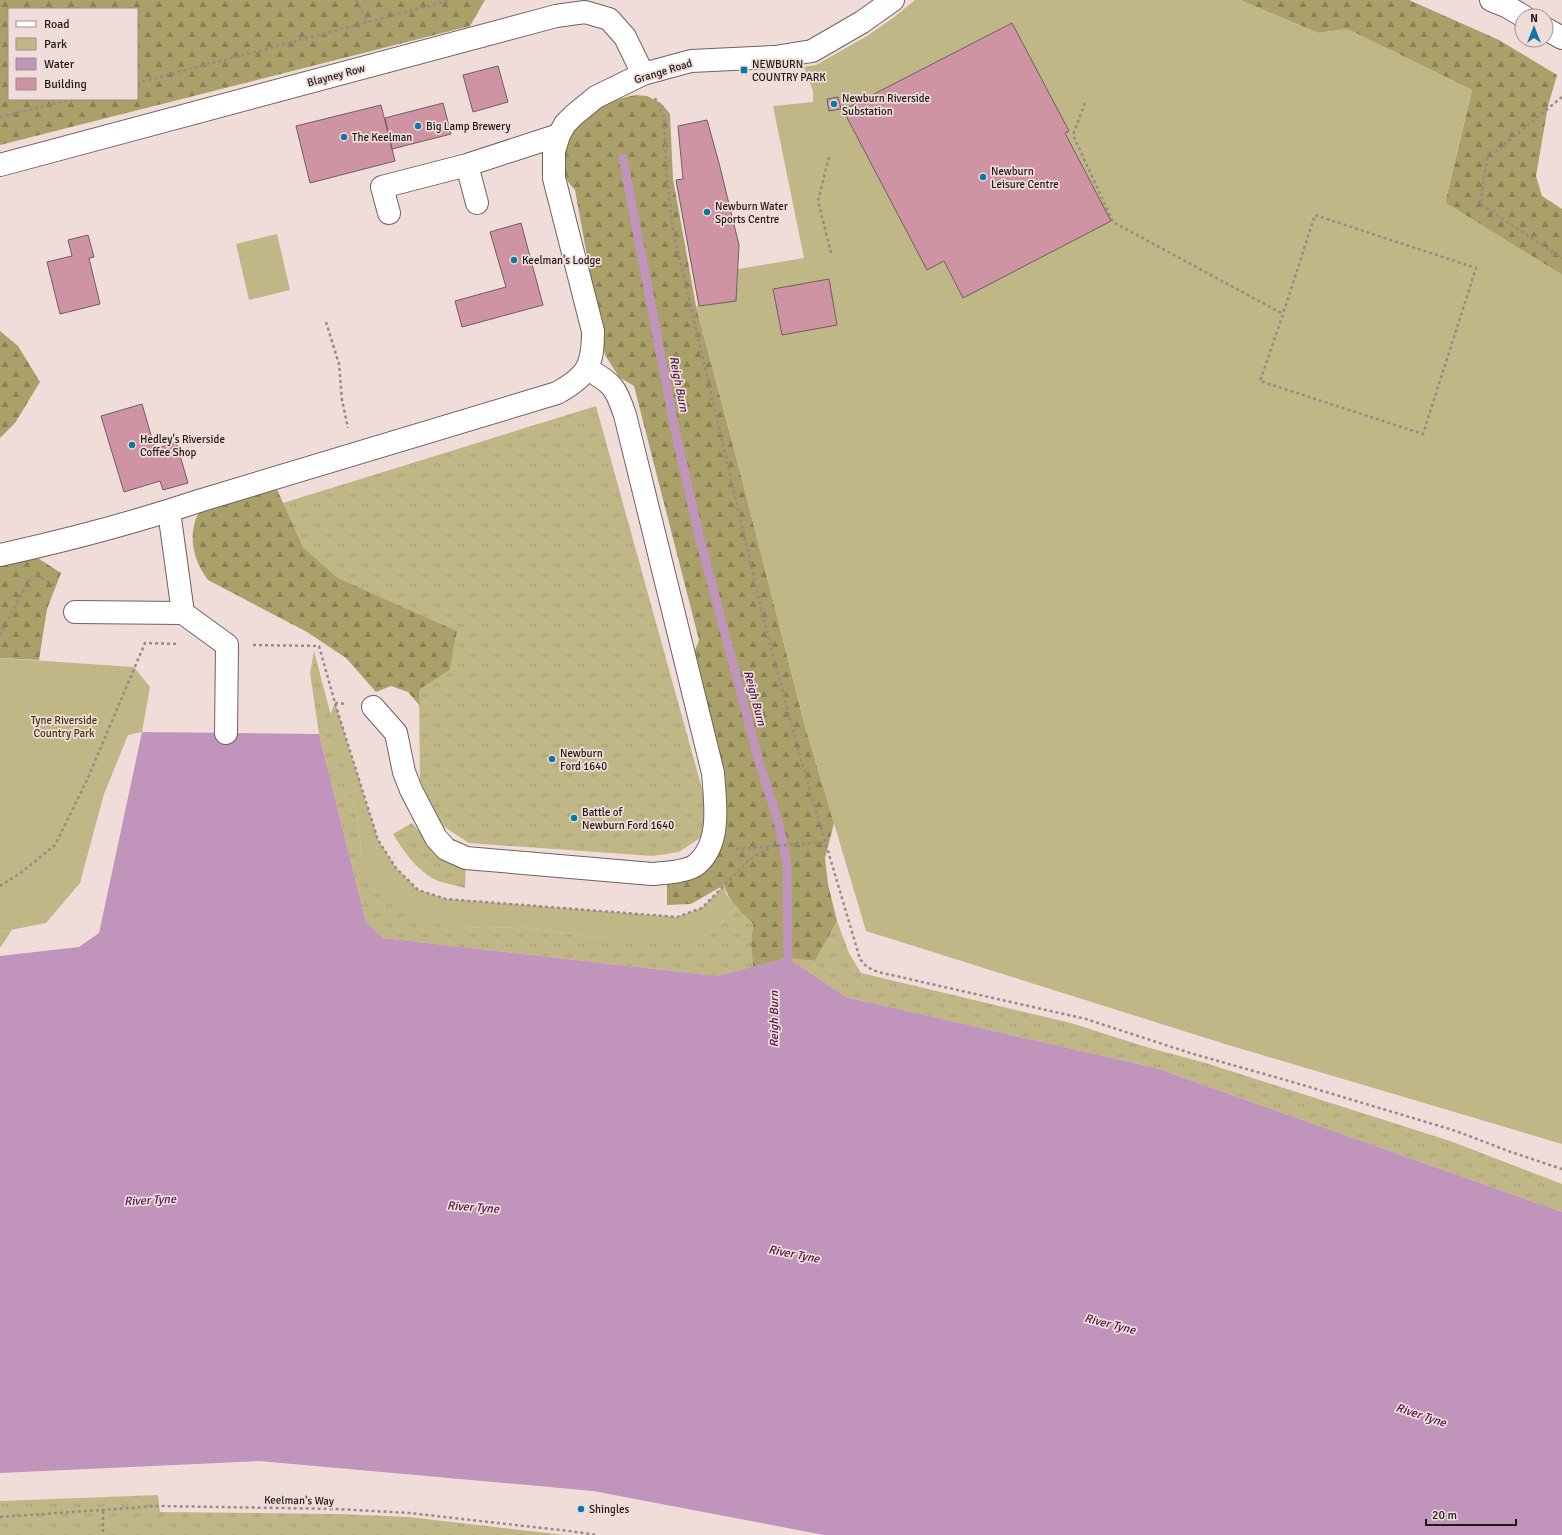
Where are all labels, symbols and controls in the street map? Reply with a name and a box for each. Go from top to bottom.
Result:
legend [8,8,138,100]
north arrow [1514,8,1554,48]
text: N [1530,12,1538,25]
text: Road [44,17,70,32]
text: Park [44,37,67,52]
street label: Grange Road [633,56,694,86]
text: Water [44,57,75,72]
place label: NEWBURN COUNTRY PARK [752,58,826,84]
street label: Blayney Row [306,62,367,89]
marker: NEWBURN COUNTRY PARK [739,65,749,75]
text: Building [44,77,87,92]
place label: Newburn Riverside Substation [842,92,930,118]
marker: Newburn Riverside Substation [829,99,839,109]
place label: Big Lamp Brewery [426,120,511,133]
marker: Big Lamp Brewery [413,121,423,131]
place label: The Keelman [352,131,412,144]
marker: The Keelman [339,132,349,142]
place label: Newburn Leisure Centre [991,165,1059,191]
marker: Newburn Leisure Centre [978,172,988,182]
place label: Newburn Water Sports Centre [715,200,788,226]
marker: Newburn Water Sports Centre [702,207,712,217]
place label: Keelman's Lodge [522,254,601,267]
marker: Keelman's Lodge [509,255,519,265]
water label: Reigh Burn [666,355,691,414]
place label: Hedley's Riverside Coffee Shop [140,433,225,459]
marker: Hedley's Riverside Coffee Shop [127,440,137,450]
water label: Reigh Burn [740,669,769,728]
park label: Tyne Riverside Country Park [31,714,97,740]
place label: Newburn Ford 1640 [560,747,607,773]
marker: Newburn Ford 1640 [547,754,557,764]
place label: Battle of Newburn Ford 1640 [582,806,674,832]
marker: Battle of Newburn Ford 1640 [569,813,579,823]
water label: Reigh Burn [767,990,782,1047]
water label: River Tyne [124,1192,177,1209]
water label: River Tyne [447,1198,500,1217]
water label: River Tyne [767,1242,822,1267]
water label: River Tyne [1083,1311,1138,1338]
water label: River Tyne [1394,1400,1449,1431]
street label: Keelman's Way [264,1493,335,1508]
scale bar [1426,1501,1516,1527]
place label: Shingles [589,1503,630,1516]
marker: Shingles [576,1504,586,1514]
text: 20 m [1432,1508,1457,1523]

